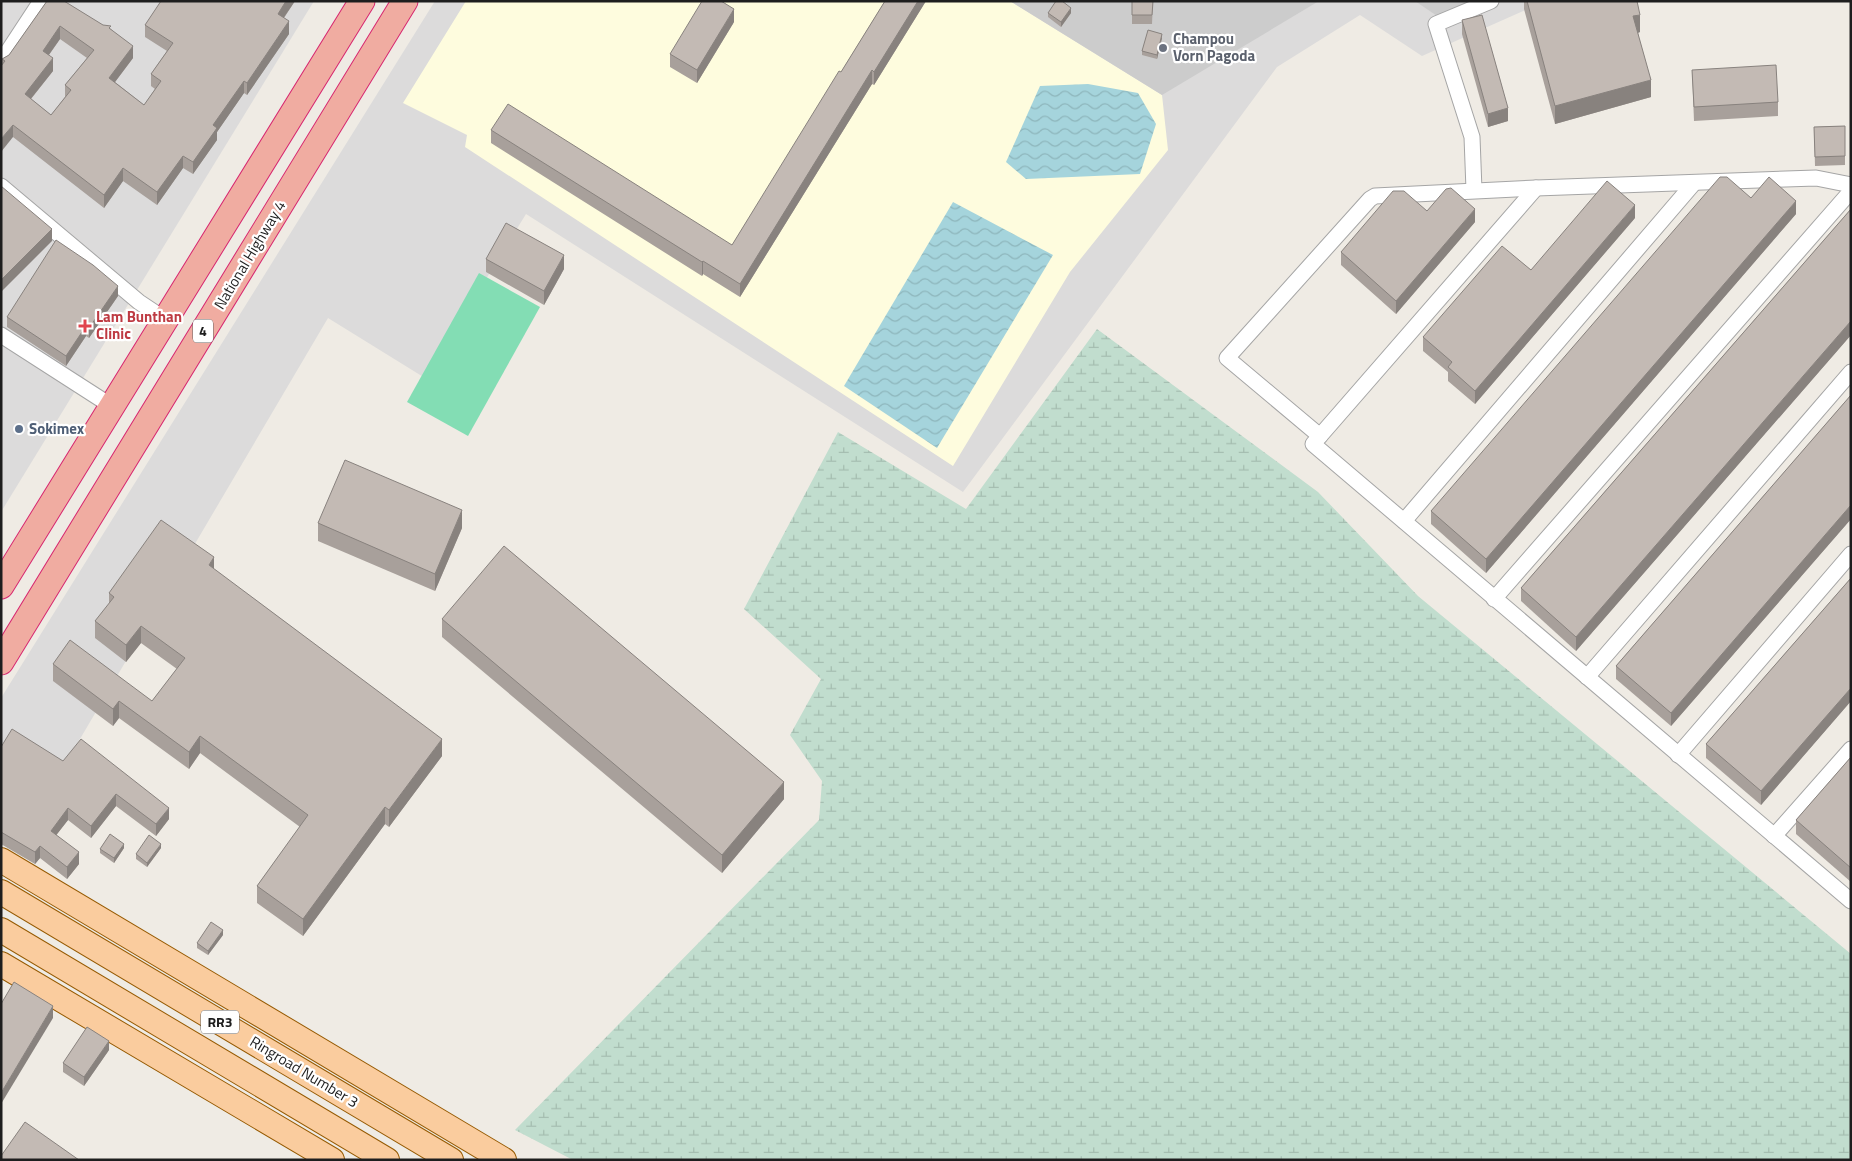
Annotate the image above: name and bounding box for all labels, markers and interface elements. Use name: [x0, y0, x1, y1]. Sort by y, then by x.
place label: Champou Vorn Pagoda: [1173, 27, 1255, 67]
marker: Champou Vorn Pagoda: [1157, 42, 1169, 54]
street label: National Highway 4: [208, 196, 291, 314]
place label: Lam Bunthan Clinic: [96, 305, 182, 345]
marker: Lam Bunthan Clinic: [78, 319, 92, 333]
road number: 4: [193, 320, 213, 342]
place label: Sokimex: [29, 417, 84, 440]
marker: Sokimex: [13, 423, 25, 435]
road number: RR3: [201, 1010, 239, 1034]
street label: Ringroad Number 3: [246, 1030, 363, 1113]

